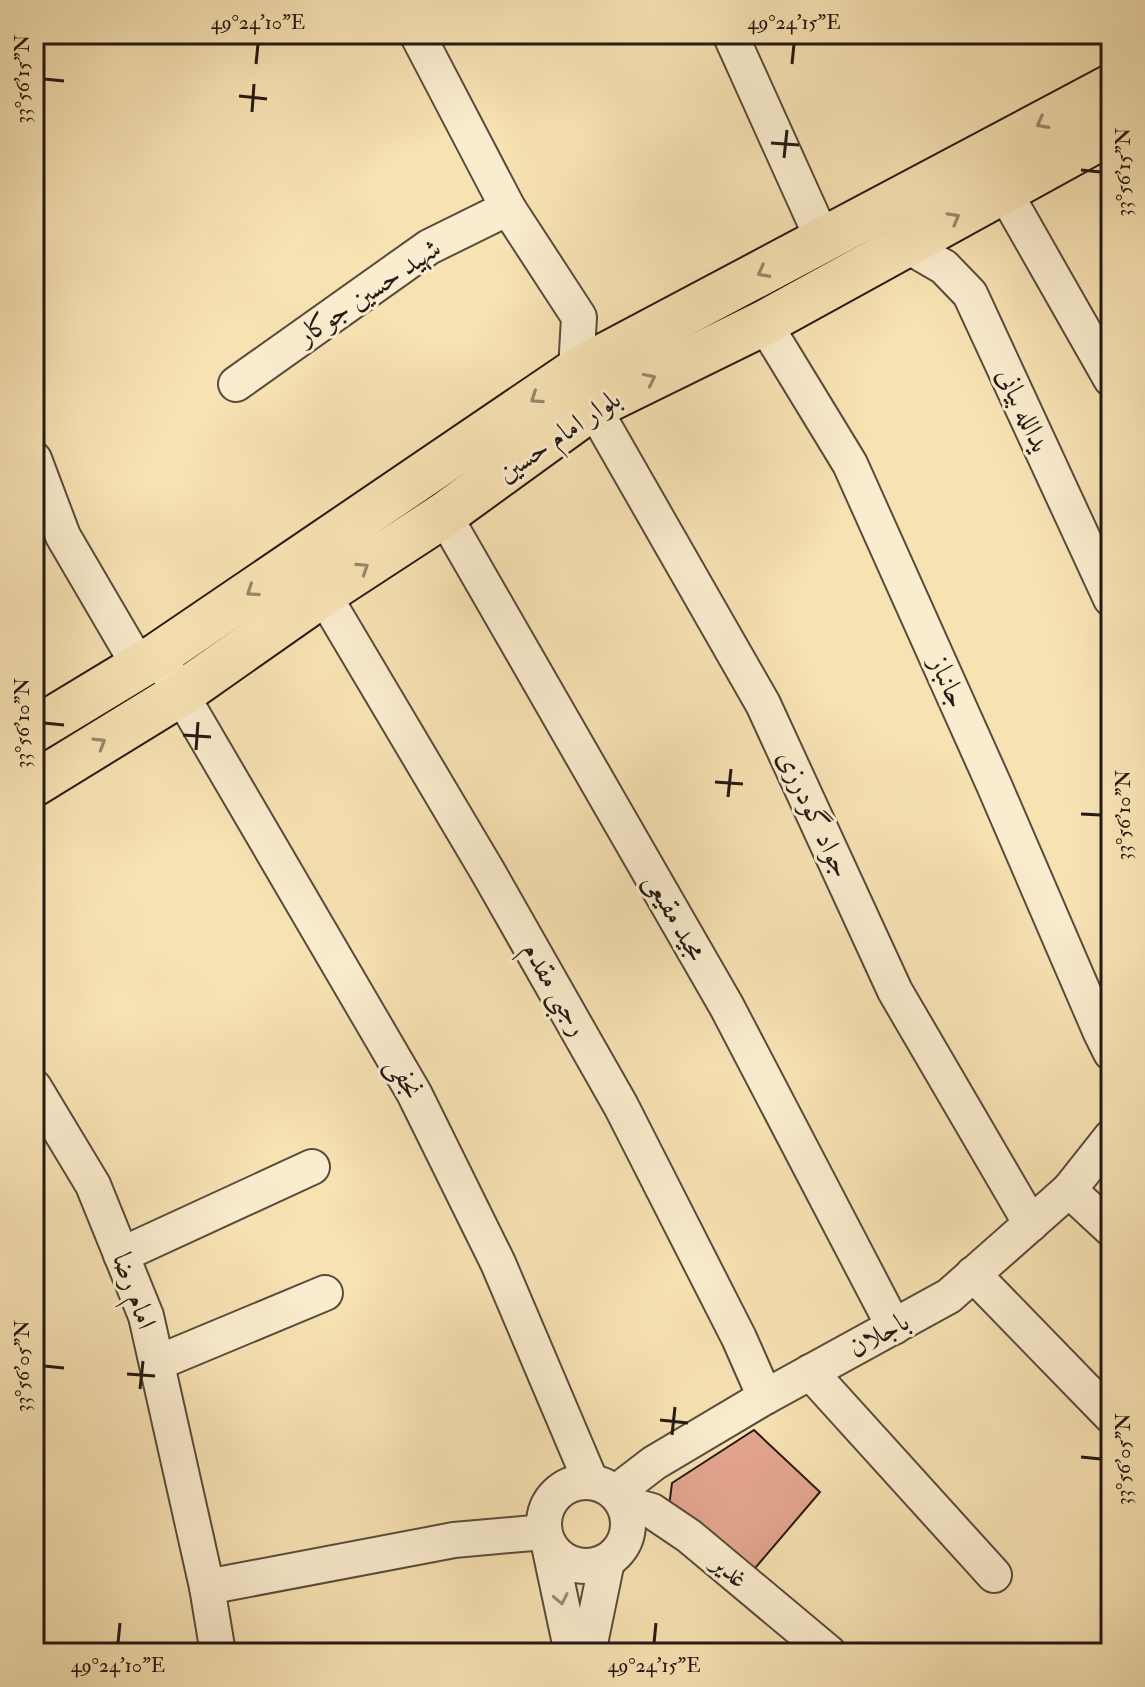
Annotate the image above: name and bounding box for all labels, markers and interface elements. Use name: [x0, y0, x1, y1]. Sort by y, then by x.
text: 49°24'10"E: [211, 10, 305, 35]
text: 49°24'15"E: [747, 10, 841, 35]
text: 33°56'15"N: [10, 34, 35, 123]
one-way arrow: [1036, 114, 1051, 129]
text: 33°56'15"N: [1111, 127, 1136, 216]
one-way arrow: [946, 213, 961, 228]
street label: شهید حسین جوکار: [288, 231, 448, 355]
one-way arrow: [757, 262, 772, 277]
street label: یدالله بیانی: [988, 362, 1058, 458]
one-way arrow: [642, 373, 657, 389]
street label: بلوار امام حسین: [490, 382, 631, 495]
one-way arrow: [531, 389, 545, 404]
one-way arrow: [355, 562, 369, 577]
one-way arrow: [246, 581, 260, 596]
street label: جانباز: [920, 648, 975, 713]
text: 33°56'10"N: [10, 678, 35, 768]
one-way arrow: [92, 737, 106, 752]
street label: جواد گودرزی: [769, 745, 859, 883]
text: 33°56'10"N: [1111, 770, 1136, 860]
street label: مجید مقیعی: [636, 867, 714, 967]
street label: رجبی مقدم: [509, 936, 596, 1045]
street label: نجفی: [377, 1051, 431, 1106]
street label: امام رضا: [98, 1248, 164, 1336]
street label: باجلان: [842, 1304, 916, 1366]
text: 33°56'05"N: [10, 1320, 35, 1412]
text: 33°56'05"N: [1111, 1413, 1136, 1505]
street label: غدیر: [702, 1544, 756, 1596]
one-way arrow: [551, 1592, 568, 1605]
text: 49°24'10"E: [71, 1653, 165, 1678]
text: 49°24'15"E: [607, 1653, 701, 1678]

